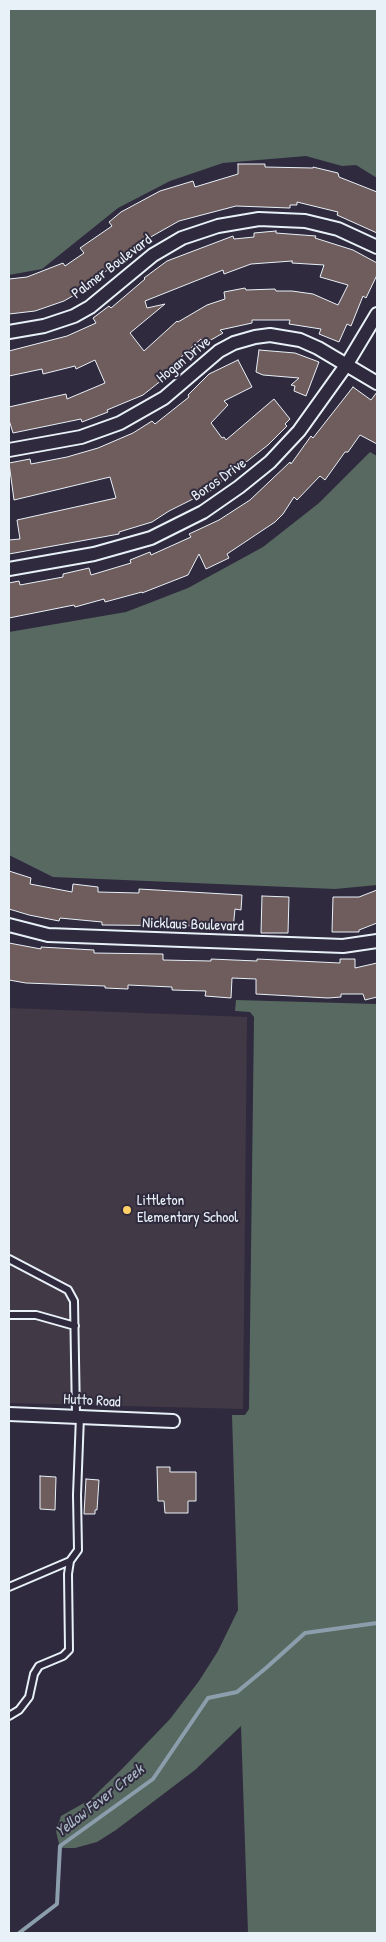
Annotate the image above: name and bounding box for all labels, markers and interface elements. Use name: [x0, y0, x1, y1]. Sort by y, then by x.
street label: Palmer Boulevard: [68, 231, 156, 303]
street label: Hogan Drive: [153, 333, 215, 387]
street label: Boros Drive: [188, 455, 250, 505]
street label: Nicklaus Boulevard: [142, 914, 244, 936]
place label: Littleton Elementary School: [137, 1192, 238, 1227]
marker: Littleton Elementary School: [121, 1204, 133, 1216]
street label: Hutto Road: [63, 1391, 121, 1411]
water label: Yellow Fever Creek: [52, 1760, 148, 1842]

